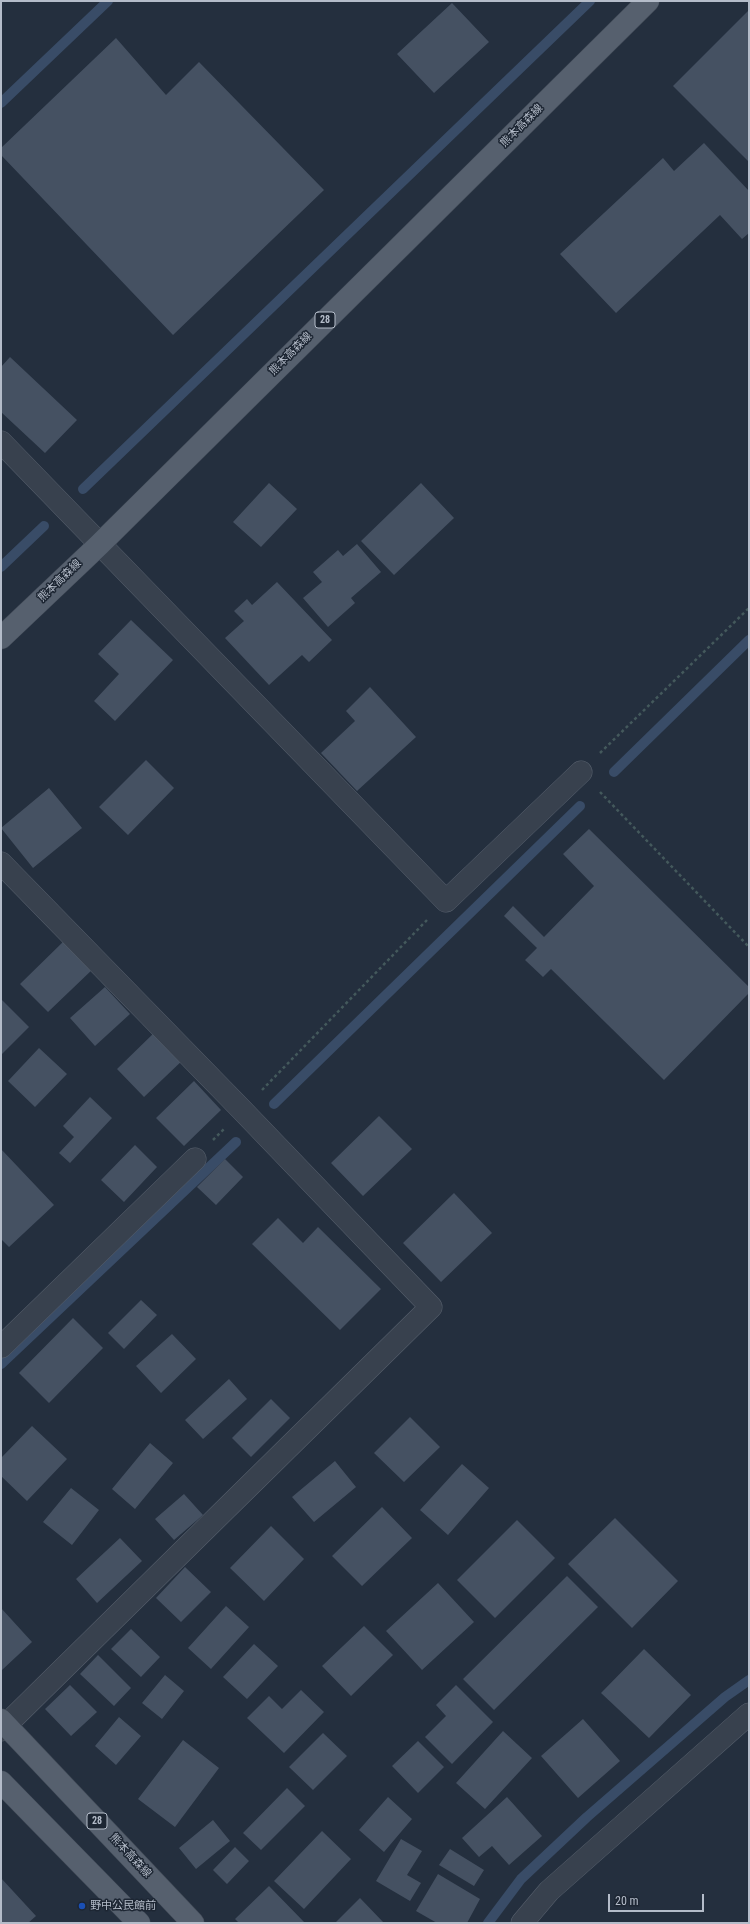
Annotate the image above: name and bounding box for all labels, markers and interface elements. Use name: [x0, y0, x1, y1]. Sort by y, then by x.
street label: 熊本高森線: [498, 102, 546, 150]
road number: 28: [315, 312, 335, 328]
street label: 熊本高森線: [267, 330, 315, 378]
street label: 熊本高森線: [36, 557, 84, 605]
road number: 28: [87, 1813, 107, 1829]
street label: 熊本高森線: [106, 1831, 154, 1881]
scale bar: [610, 1886, 706, 1912]
text: 20 m: [615, 1894, 639, 1908]
place label: 野中公民館前: [90, 1899, 156, 1913]
marker: 野中公民館前: [77, 1901, 87, 1911]

